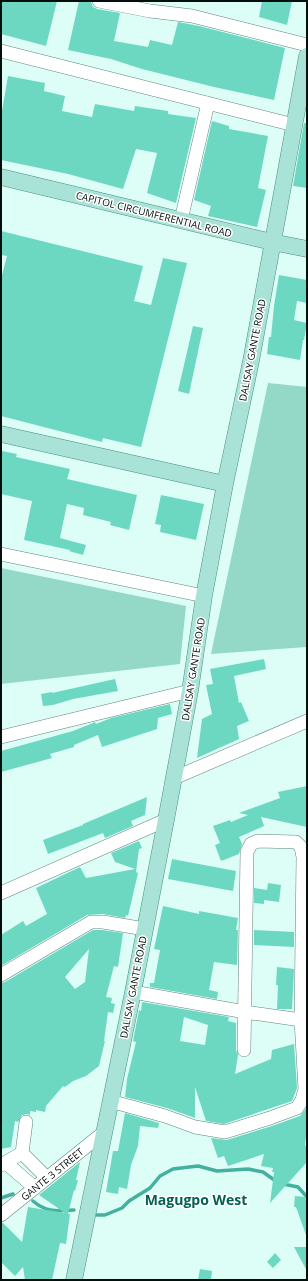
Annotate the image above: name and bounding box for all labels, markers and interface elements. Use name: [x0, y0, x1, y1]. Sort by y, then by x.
street label: CAPITOL CIRCUMFERENTIAL ROAD: [75, 188, 233, 240]
street label: DALISAY GANTE ROAD: [235, 298, 269, 402]
street label: DALISAY GANTE ROAD: [178, 617, 208, 721]
street label: DALISAY GANTE ROAD: [116, 935, 150, 1039]
street label: GANTE 3 STREET: [18, 1144, 87, 1204]
district label: Magugpo West: [145, 1190, 247, 1209]

